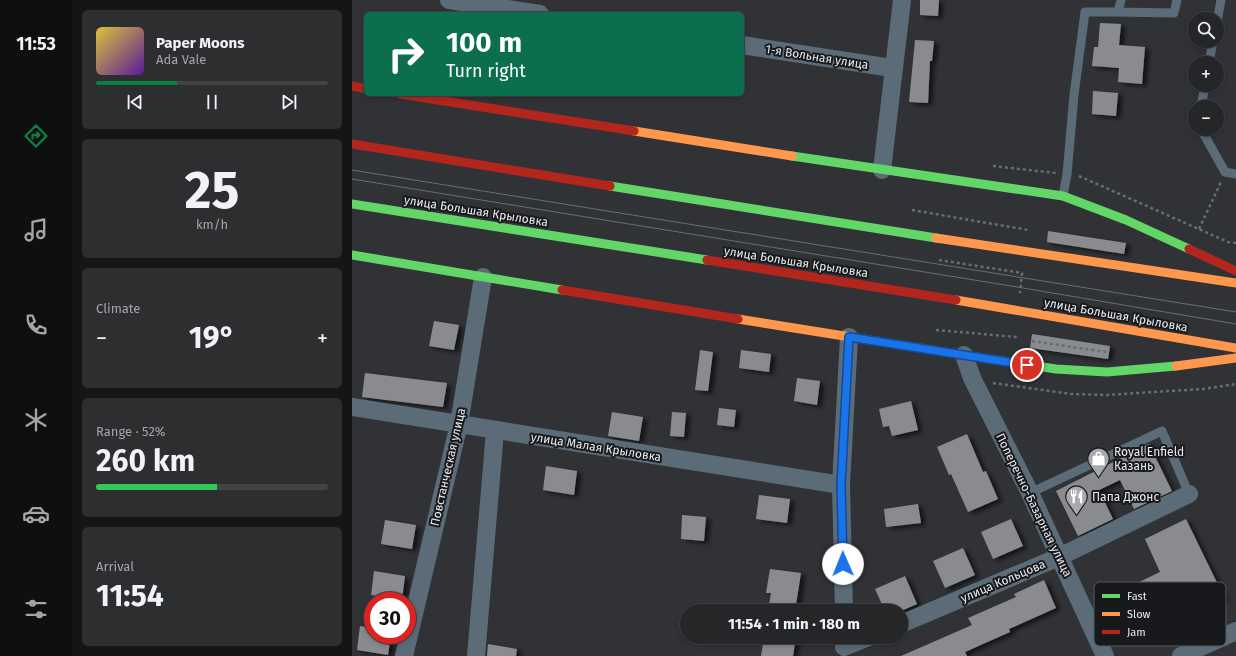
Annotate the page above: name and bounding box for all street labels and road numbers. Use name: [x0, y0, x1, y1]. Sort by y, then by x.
street label: 1-я Вольная улица: [765, 42, 869, 72]
street label: улица Большая Крыловка: [403, 193, 549, 229]
street label: улица Большая Крыловка: [723, 244, 869, 280]
street label: улица Большая Крыловка: [1043, 295, 1189, 335]
street label: Повстанческая улица: [428, 407, 468, 527]
street label: улица Малая Крыловка: [530, 430, 662, 464]
street label: Поперечно-Базарная улица: [993, 431, 1075, 579]
street label: улица Кольцова: [959, 557, 1047, 605]

